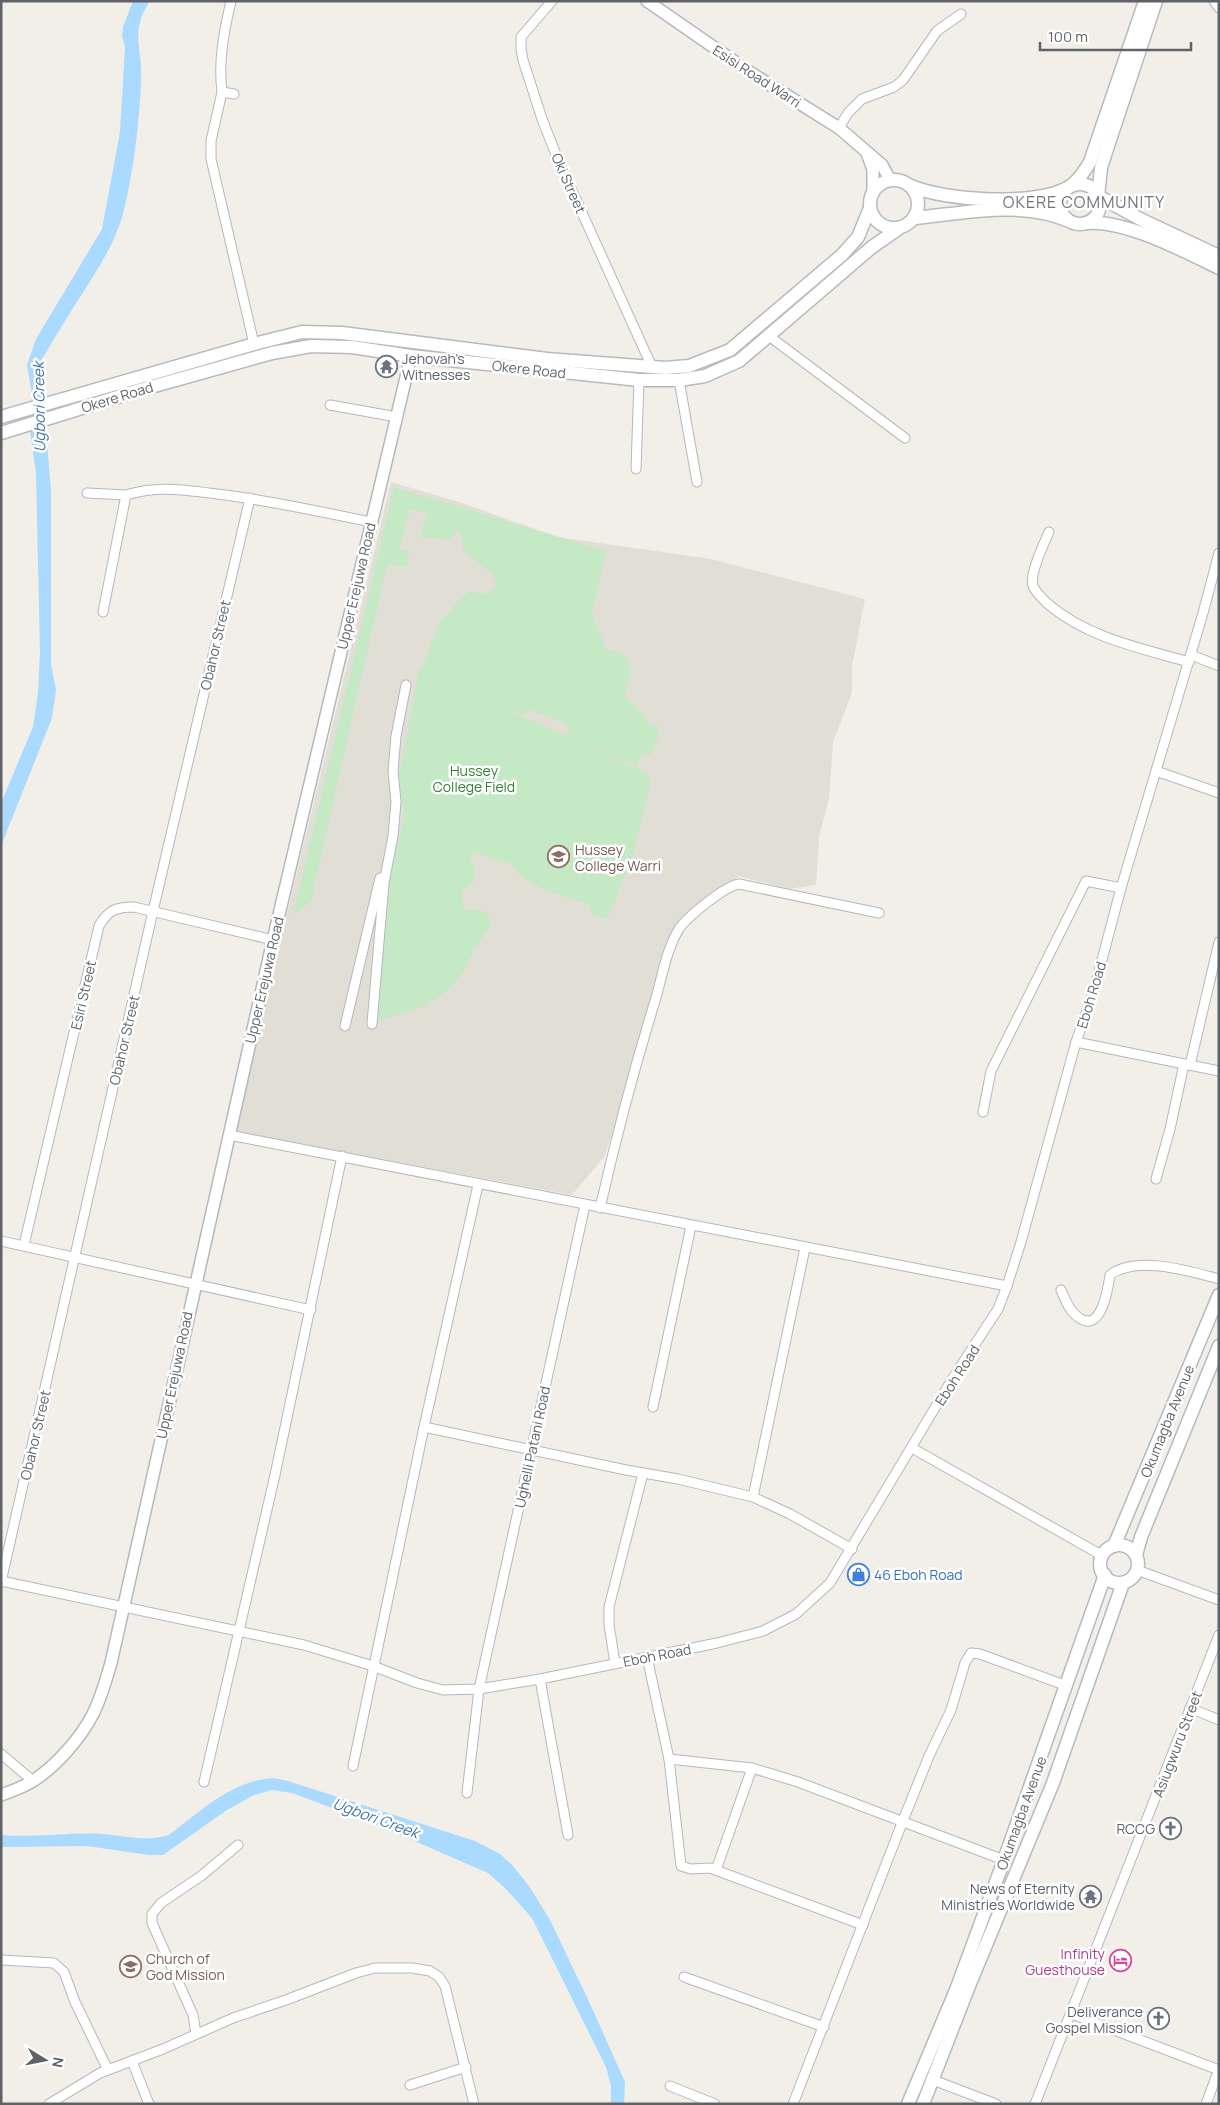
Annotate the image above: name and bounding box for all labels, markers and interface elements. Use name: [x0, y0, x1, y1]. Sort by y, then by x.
scale bar: [1040, 20, 1191, 52]
text: 100 m: [1048, 26, 1088, 47]
street label: Esisi Road Warri: [709, 40, 805, 112]
street label: Oki Street: [547, 150, 591, 217]
district label: OKERE COMMUNITY: [1003, 191, 1165, 213]
place label: Jehovah's Witnesses: [402, 349, 470, 384]
temple icon: Jehovah's Witnesses: [374, 354, 398, 378]
street label: Okere Road: [491, 356, 567, 382]
water label: Ugbori Creek: [28, 359, 50, 452]
street label: Okere Road: [79, 377, 155, 417]
street label: Upper Erejuwa Road: [332, 521, 380, 651]
street label: Obahor Street: [195, 598, 235, 692]
park label: Hussey College Field: [433, 761, 515, 796]
place label: Hussey College Warri: [575, 840, 661, 875]
school or university icon: Hussey College Warri: [547, 845, 571, 869]
street label: Upper Erejuwa Road: [240, 915, 288, 1045]
street label: Esiri Street: [66, 958, 100, 1032]
street label: Eboh Road: [1072, 959, 1110, 1031]
street label: Obahor Street: [104, 993, 144, 1087]
street label: Upper Erejuwa Road: [151, 1310, 197, 1440]
street label: Eboh Road: [930, 1341, 984, 1409]
street label: Okumagba Avenue: [1136, 1362, 1198, 1480]
street label: Ughelli Patani Road: [510, 1384, 554, 1510]
street label: Obahor Street: [15, 1388, 55, 1482]
shop icon: 46 Eboh Road: [846, 1562, 870, 1586]
place label: 46 Eboh Road: [874, 1565, 963, 1584]
street label: Eboh Road: [621, 1639, 693, 1671]
street label: Asiugwuru Street: [1148, 1688, 1206, 1800]
street label: Okumagba Avenue: [992, 1753, 1050, 1873]
water label: Ugbori Creek: [330, 1793, 424, 1844]
church icon: RCCG: [1159, 1816, 1183, 1840]
place label: RCCG: [1116, 1819, 1155, 1838]
place label: News of Eternity Ministries Worldwide: [941, 1879, 1076, 1914]
temple icon: News of Eternity Ministries Worldwide: [1079, 1884, 1103, 1908]
place label: Infinity Guesthouse: [1025, 1944, 1106, 1979]
place label: Church of God Mission: [146, 1949, 225, 1984]
hotel icon: Infinity Guesthouse: [1109, 1949, 1133, 1973]
school or university icon: Church of God Mission: [118, 1954, 142, 1978]
place label: Deliverance Gospel Mission: [1045, 2002, 1143, 2037]
church icon: Deliverance Gospel Mission: [1147, 2007, 1171, 2031]
north arrow: [20, 2035, 70, 2085]
text: N: [48, 2056, 69, 2069]

